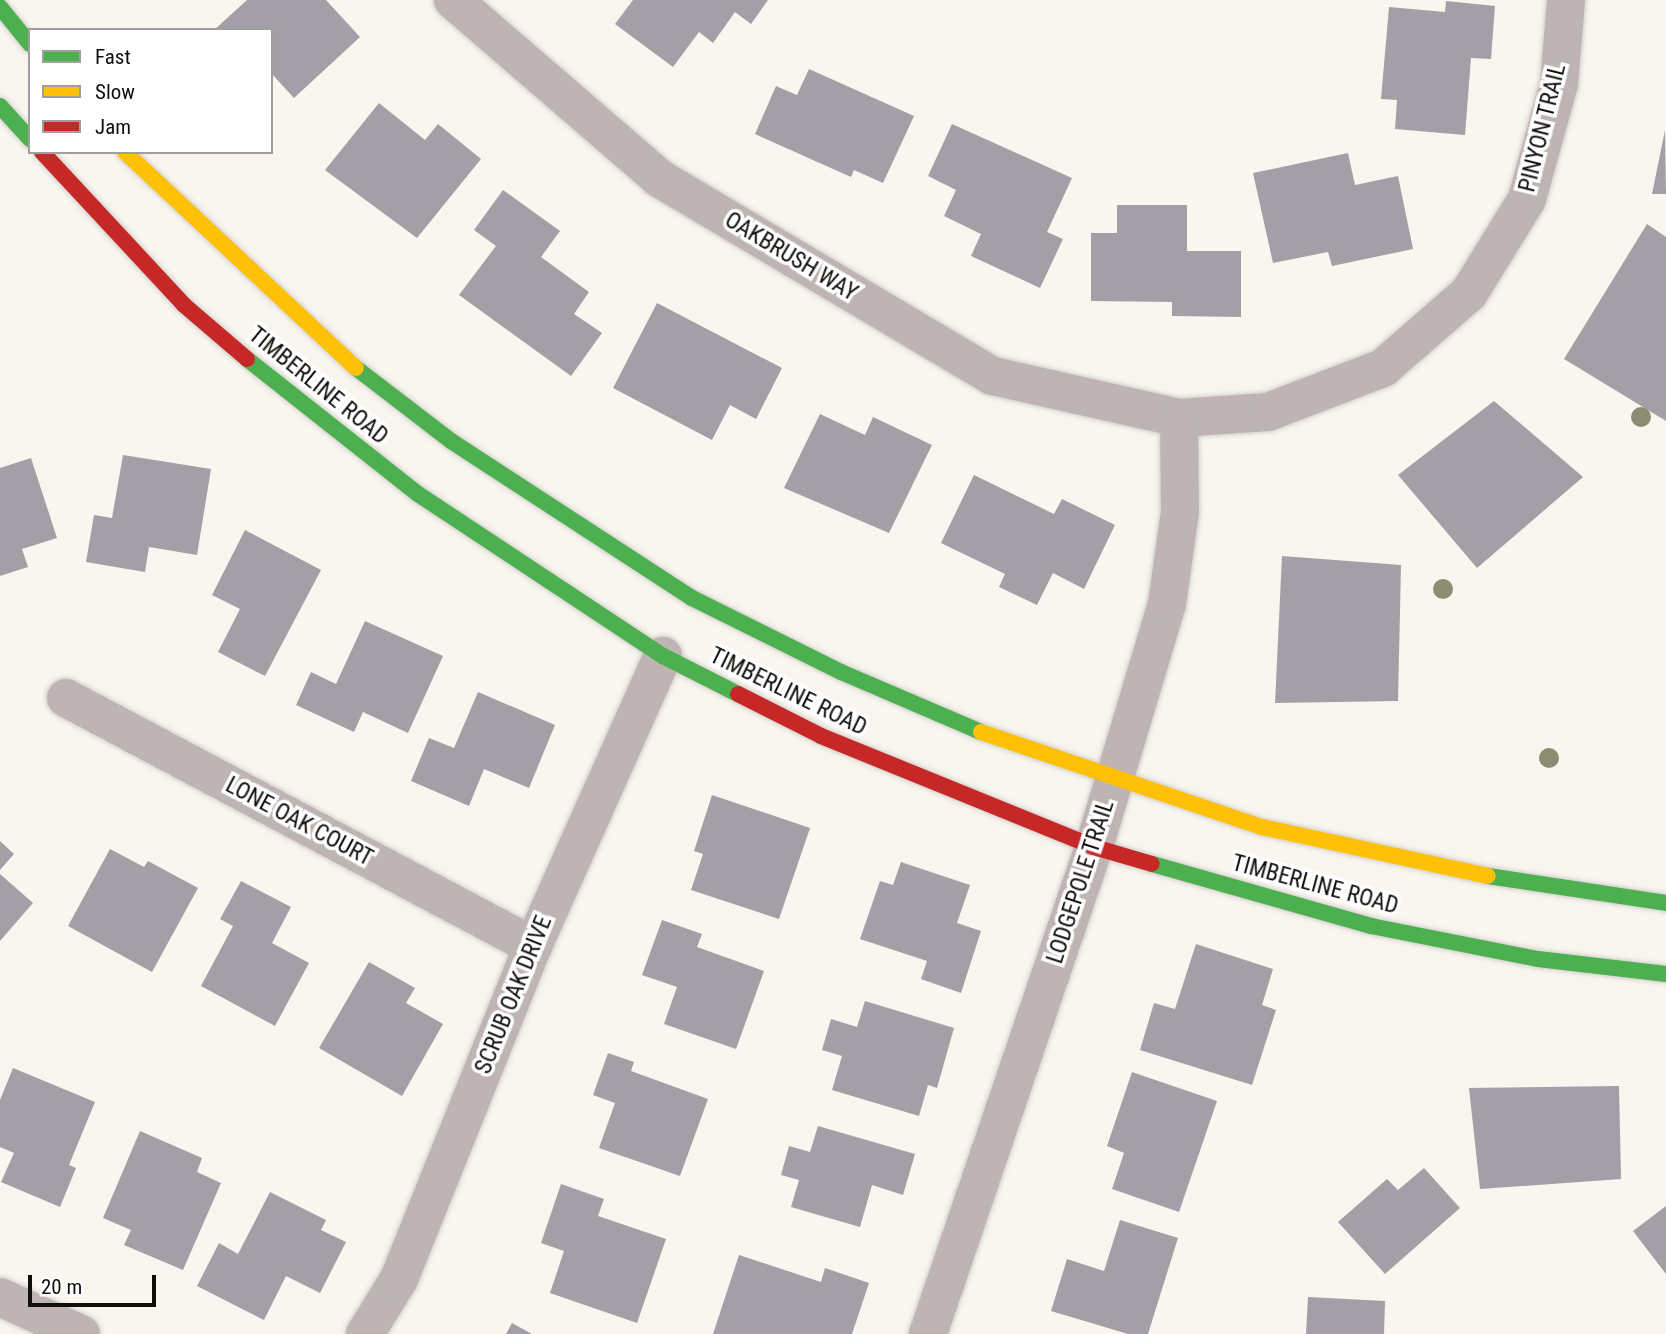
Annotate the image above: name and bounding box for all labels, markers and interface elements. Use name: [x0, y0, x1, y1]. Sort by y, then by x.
legend: [28, 28, 273, 154]
text: Fast: [95, 45, 131, 69]
street label: PINYON TRAIL: [1514, 61, 1572, 195]
text: Slow: [95, 80, 135, 104]
text: Jam: [95, 115, 131, 139]
street label: OAKBRUSH WAY: [720, 207, 862, 307]
street label: TIMBERLINE ROAD: [243, 321, 393, 451]
street label: TIMBERLINE ROAD: [705, 642, 871, 742]
street label: LONE OAK COURT: [221, 772, 377, 872]
street label: LODGEPOLE TRAIL: [1042, 797, 1120, 967]
street label: TIMBERLINE ROAD: [1229, 850, 1401, 920]
street label: SCRUB OAK DRIVE: [470, 912, 558, 1078]
scale bar: [32, 1260, 159, 1304]
text: 20 m: [41, 1275, 82, 1299]

